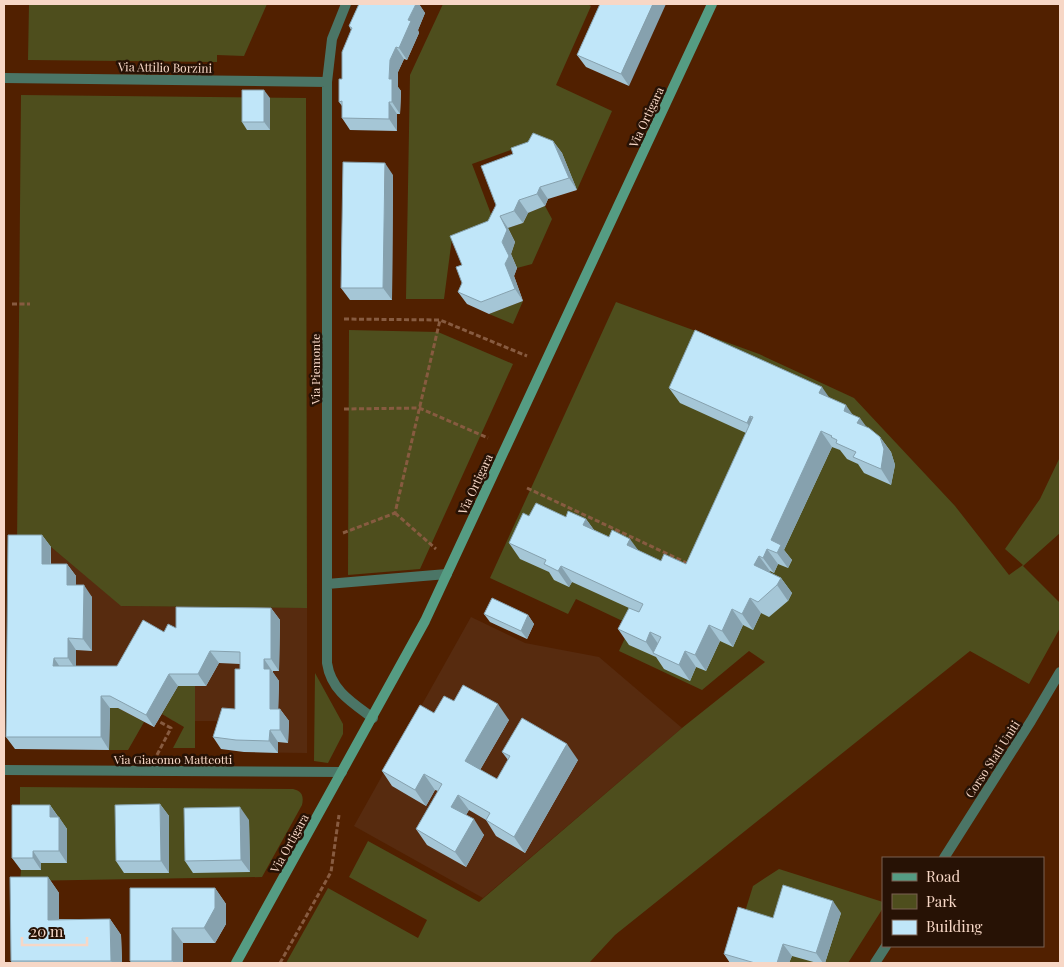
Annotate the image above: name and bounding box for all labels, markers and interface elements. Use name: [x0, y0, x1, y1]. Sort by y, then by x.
street label: Via Attilio Borzini: [117, 58, 213, 76]
street label: Via Ortigara: [625, 84, 667, 151]
street label: Via Piemonte: [307, 334, 323, 405]
street label: Via Ortigara: [454, 451, 496, 518]
street label: Corso Stati Uniti: [961, 717, 1023, 801]
street label: Via Giacomo Matteotti: [113, 751, 233, 767]
street label: Via Ortigara: [266, 811, 312, 876]
legend: [882, 857, 1044, 947]
text: Road: [926, 866, 960, 886]
text: Park: [926, 891, 958, 911]
scale bar: [22, 914, 88, 946]
text: Building: [926, 916, 983, 936]
text: 20 m: [30, 921, 64, 941]

